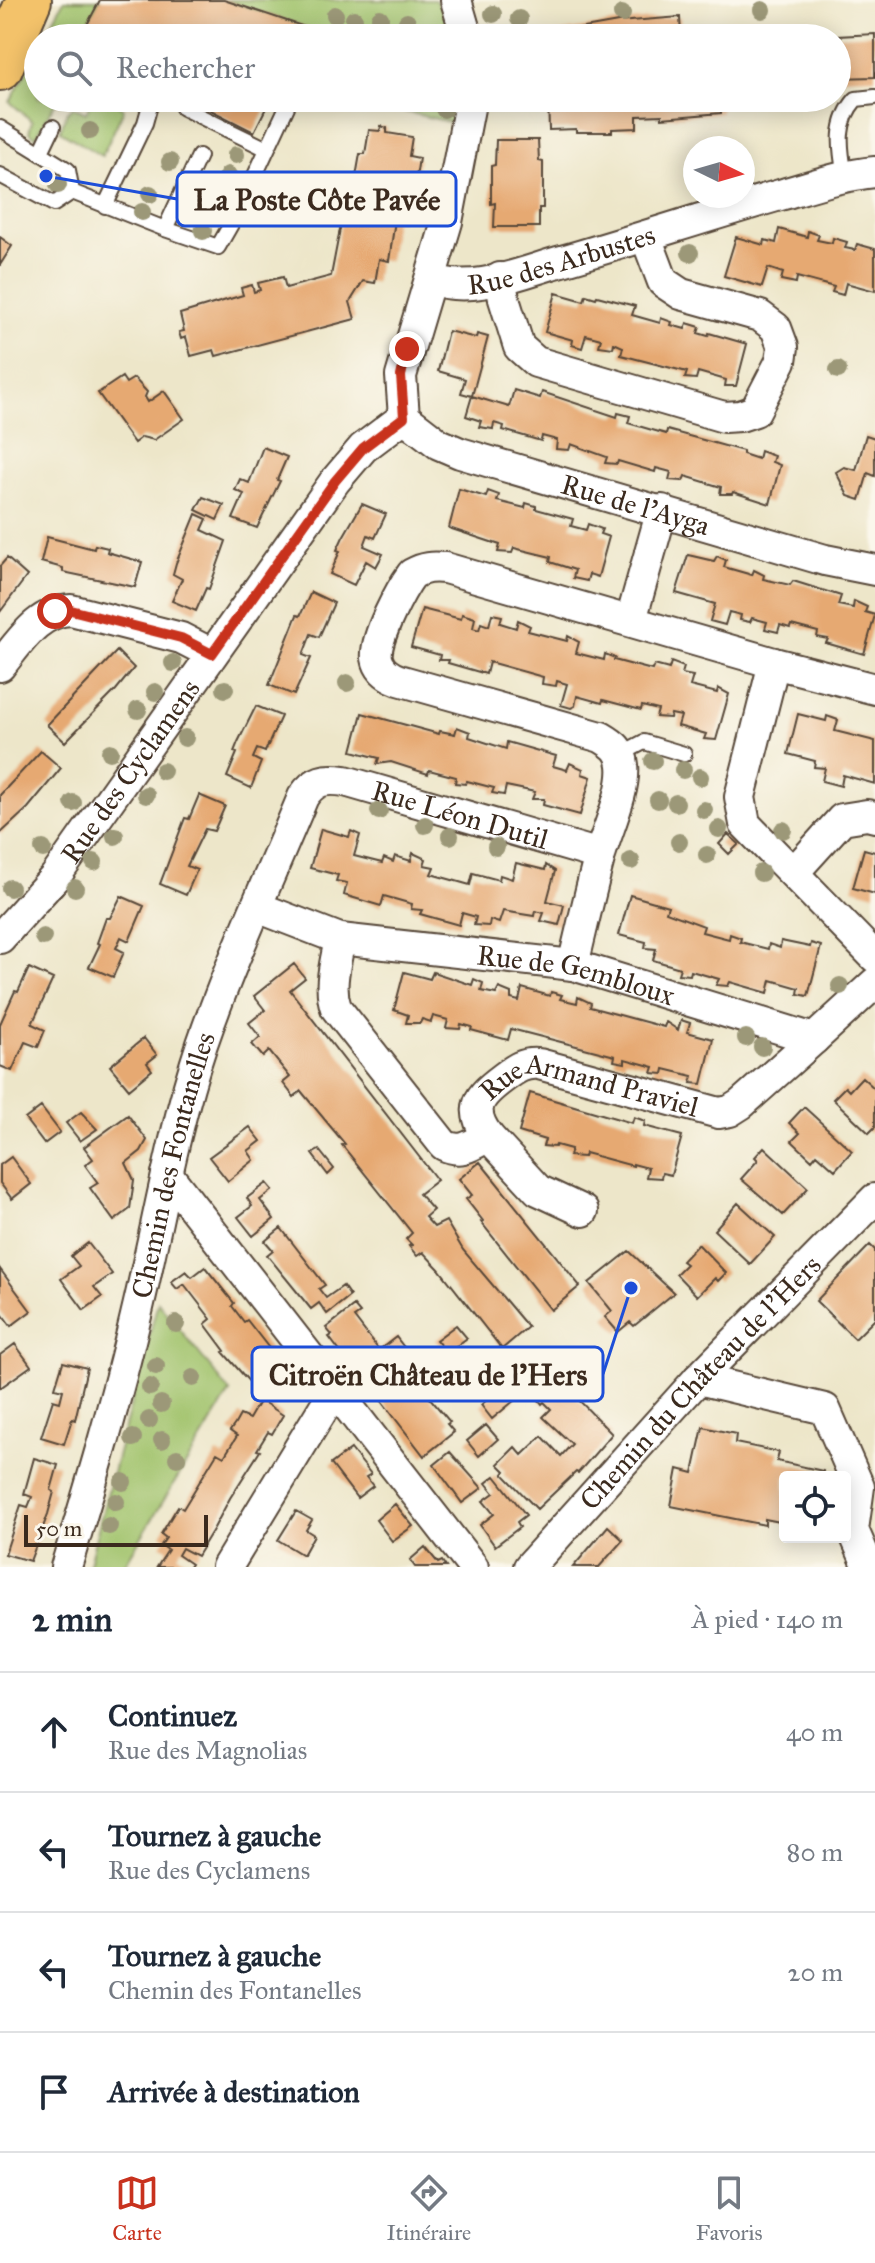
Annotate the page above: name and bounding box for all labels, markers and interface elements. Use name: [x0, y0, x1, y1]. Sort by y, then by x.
search box: [24, 24, 851, 112]
icon: search: [52, 46, 96, 90]
text: Rechercher: [116, 50, 255, 86]
north arrow: [683, 136, 755, 208]
callout: La Poste Côte Pavée: [177, 172, 456, 226]
text: La Poste Côte Pavée: [193, 182, 441, 218]
street label: Rue des Arbustes: [465, 217, 659, 302]
route end: [389, 331, 425, 367]
street label: Rue de l'Ayga: [557, 466, 714, 543]
route start: [37, 593, 73, 629]
street label: Rue des Cyclamens: [53, 672, 207, 870]
street label: Rue Léon Dutil: [368, 772, 553, 857]
street label: Rue de Gembloux: [475, 937, 680, 1013]
street label: Chemin des Fontanelles: [123, 1027, 222, 1302]
text: Rue Armand Praviel: [471, 1046, 703, 1124]
street label: Rue Armand Praviel: [479, 1088, 711, 1130]
street label: Chemin du Château de l'Hers: [572, 1247, 828, 1517]
callout: Citroën Château de l'Hers: [252, 1347, 603, 1401]
text: Citroën Château de l'Hers: [269, 1357, 587, 1393]
map controls: [779, 1471, 851, 1543]
button: locate: [779, 1471, 851, 1543]
scale bar: [24, 1511, 208, 1547]
text: 50 m: [36, 1515, 82, 1542]
text: 2 min: [32, 1599, 112, 1640]
text: À pied · 140 m: [692, 1603, 843, 1635]
text: Continuez: [108, 1698, 237, 1734]
icon: ahead: [32, 1710, 76, 1754]
text: 40 m: [786, 1716, 843, 1748]
text: Rue des Magnolias: [108, 1734, 307, 1766]
text: Tournez à gauche: [108, 1818, 321, 1854]
icon: left: [32, 1830, 76, 1874]
text: 80 m: [787, 1836, 843, 1868]
text: Rue des Cyclamens: [108, 1854, 310, 1886]
text: Tournez à gauche: [108, 1938, 321, 1974]
icon: left: [32, 1950, 76, 1994]
text: 20 m: [788, 1956, 843, 1988]
text: Chemin des Fontanelles: [108, 1974, 362, 2006]
icon: arrive: [32, 2070, 76, 2114]
text: Arrivée à destination: [108, 2074, 360, 2110]
tab: Carte: [112, 2171, 162, 2246]
tab: Itinéraire: [386, 2171, 471, 2246]
tab: Favoris: [696, 2171, 763, 2246]

